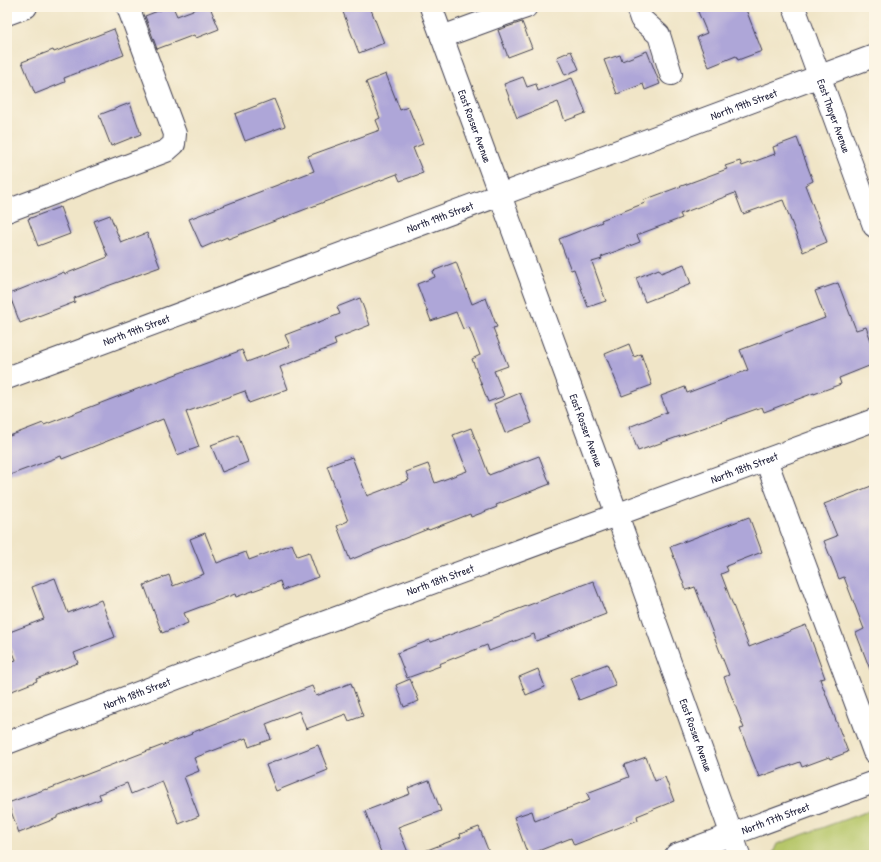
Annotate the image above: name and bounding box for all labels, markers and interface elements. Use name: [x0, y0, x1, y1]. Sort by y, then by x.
street label: East Thayer Avenue: [814, 77, 854, 155]
street label: North 19th Street: [708, 85, 779, 123]
street label: East Rosser Avenue: [455, 88, 495, 165]
street label: North 19th Street: [405, 198, 476, 236]
street label: North 19th Street: [101, 311, 172, 349]
street label: East Rosser Avenue: [567, 392, 606, 469]
street label: North 18th Street: [709, 449, 780, 487]
street label: North 18th Street: [405, 561, 476, 599]
street label: North 18th Street: [101, 674, 173, 713]
street label: East Rosser Avenue: [677, 697, 716, 774]
street label: North 17th Street: [739, 799, 812, 837]

